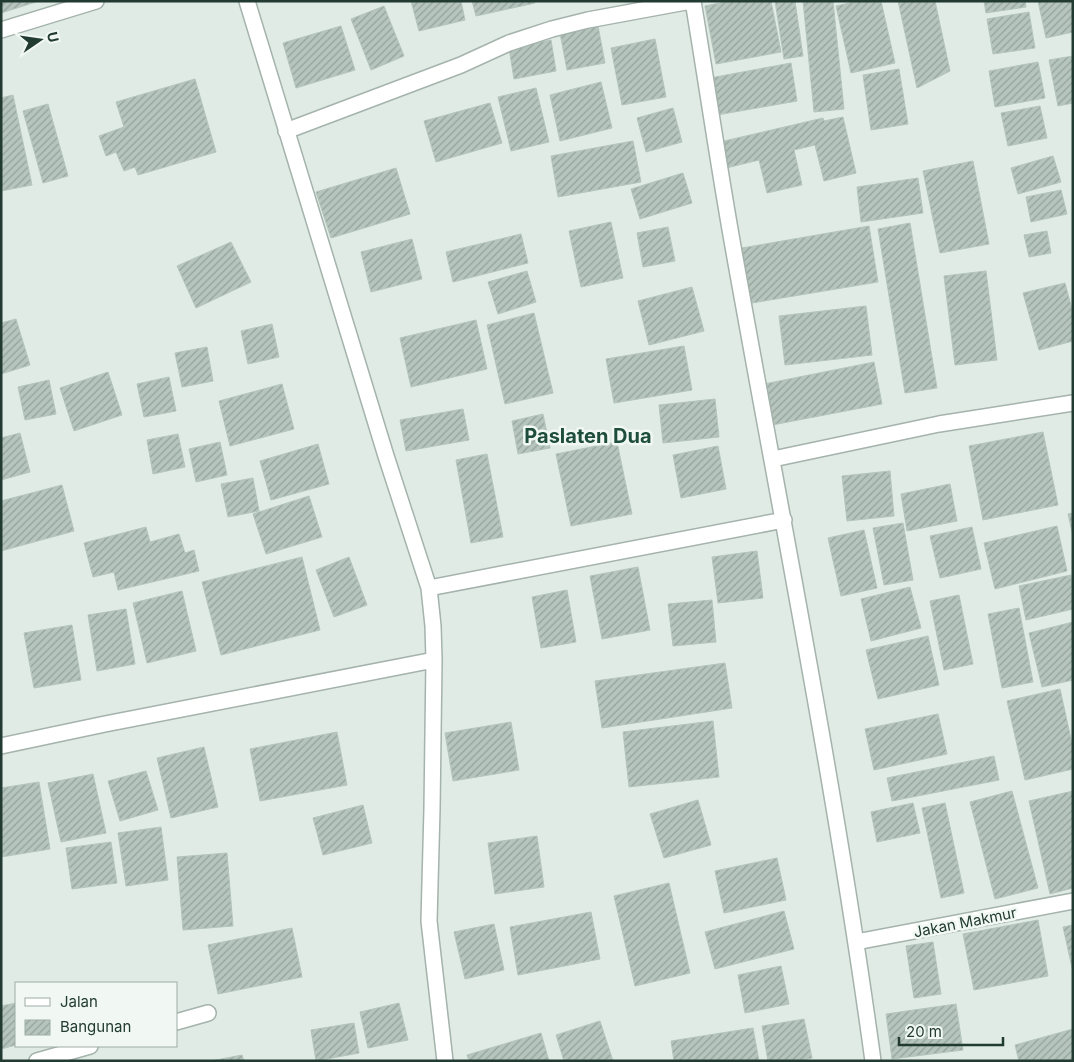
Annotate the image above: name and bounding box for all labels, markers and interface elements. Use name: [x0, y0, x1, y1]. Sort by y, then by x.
north arrow: [15, 15, 65, 65]
text: U: [44, 30, 63, 44]
district label: Paslaten Dua: [524, 424, 652, 448]
street label: Jakan Makmur: [912, 903, 1018, 941]
legend: [15, 982, 178, 1047]
text: Jalan: [60, 992, 98, 1011]
scale bar: [899, 1014, 1003, 1046]
text: Bangunan: [60, 1017, 131, 1036]
text: 20 m: [906, 1022, 942, 1041]

